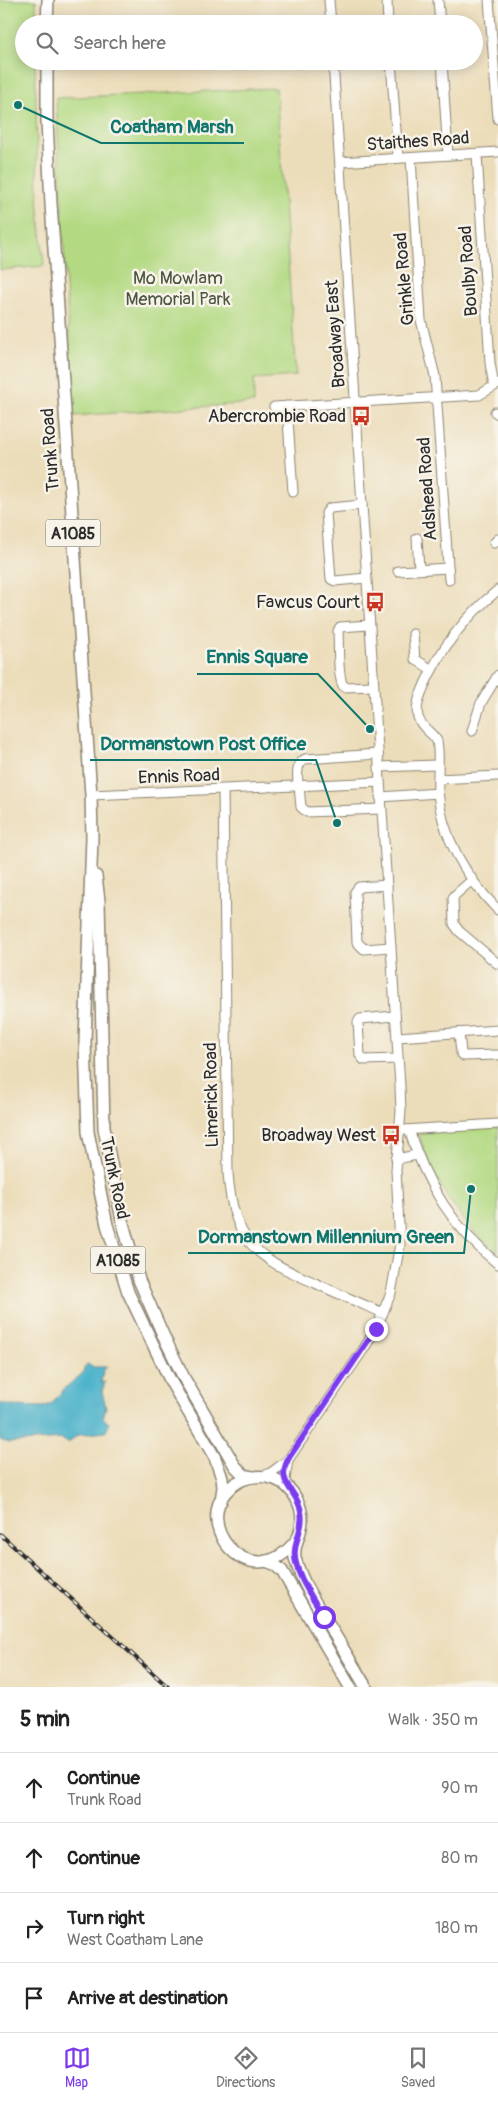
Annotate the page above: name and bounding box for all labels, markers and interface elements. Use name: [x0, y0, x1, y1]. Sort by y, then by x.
search box: [15, 15, 483, 70]
icon: search: [33, 29, 61, 57]
text: Search here: [73, 31, 166, 55]
callout: Coatham Marsh: [101, 109, 244, 143]
text: Coatham Marsh: [110, 115, 234, 139]
street label: Staithes Road: [366, 126, 470, 157]
street label: Boulby Road: [454, 225, 483, 317]
street label: Grinkle Road: [389, 231, 420, 326]
park label: Mo Mowlam Memorial Park: [125, 267, 231, 311]
street label: Broadway East: [320, 278, 351, 389]
place label: Abercrombie Road: [208, 405, 346, 428]
bus stop icon: Abercrombie Road: [350, 405, 372, 427]
street label: Trunk Road: [36, 407, 65, 493]
street label: Adshead Road: [412, 436, 443, 542]
road number: A1085: [46, 520, 100, 546]
place label: Fawcus Court: [256, 591, 361, 614]
bus stop icon: Fawcus Court: [364, 591, 386, 613]
callout: Ennis Square: [197, 640, 318, 674]
text: Ennis Square: [206, 645, 308, 669]
callout: Dormanstown Post Office: [90, 726, 316, 760]
text: Dormanstown Post Office: [100, 732, 307, 756]
street label: Ennis Road: [138, 764, 220, 789]
street label: Limerick Road: [199, 1042, 224, 1148]
place label: Broadway West: [261, 1124, 377, 1147]
bus stop icon: Broadway West: [380, 1124, 402, 1146]
street label: Trunk Road: [95, 1135, 134, 1221]
callout: Dormanstown Millennium Green: [188, 1219, 464, 1253]
text: Dormanstown Millennium Green: [198, 1225, 454, 1249]
road number: A1085: [90, 1246, 146, 1274]
route end: [365, 1318, 388, 1341]
route start: [313, 1606, 336, 1629]
text: 5 min: [20, 1706, 70, 1733]
text: Walk · 350 m: [388, 1710, 478, 1730]
text: Continue: [67, 1766, 140, 1790]
icon: ahead: [20, 1774, 48, 1802]
text: 90 m: [441, 1778, 478, 1798]
text: Trunk Road: [67, 1790, 142, 1810]
icon: ahead: [20, 1844, 48, 1872]
text: Continue: [67, 1846, 140, 1870]
text: 80 m: [441, 1848, 478, 1868]
text: Turn right: [67, 1906, 145, 1930]
icon: right: [20, 1914, 48, 1942]
text: 180 m: [435, 1918, 478, 1938]
text: West Coatham Lane: [67, 1930, 203, 1950]
icon: arrive: [20, 1984, 48, 2012]
text: Arrive at destination: [67, 1986, 228, 2010]
tab: Map: [63, 2044, 91, 2091]
tab: Directions: [216, 2044, 275, 2091]
tab: Saved: [401, 2044, 435, 2091]

